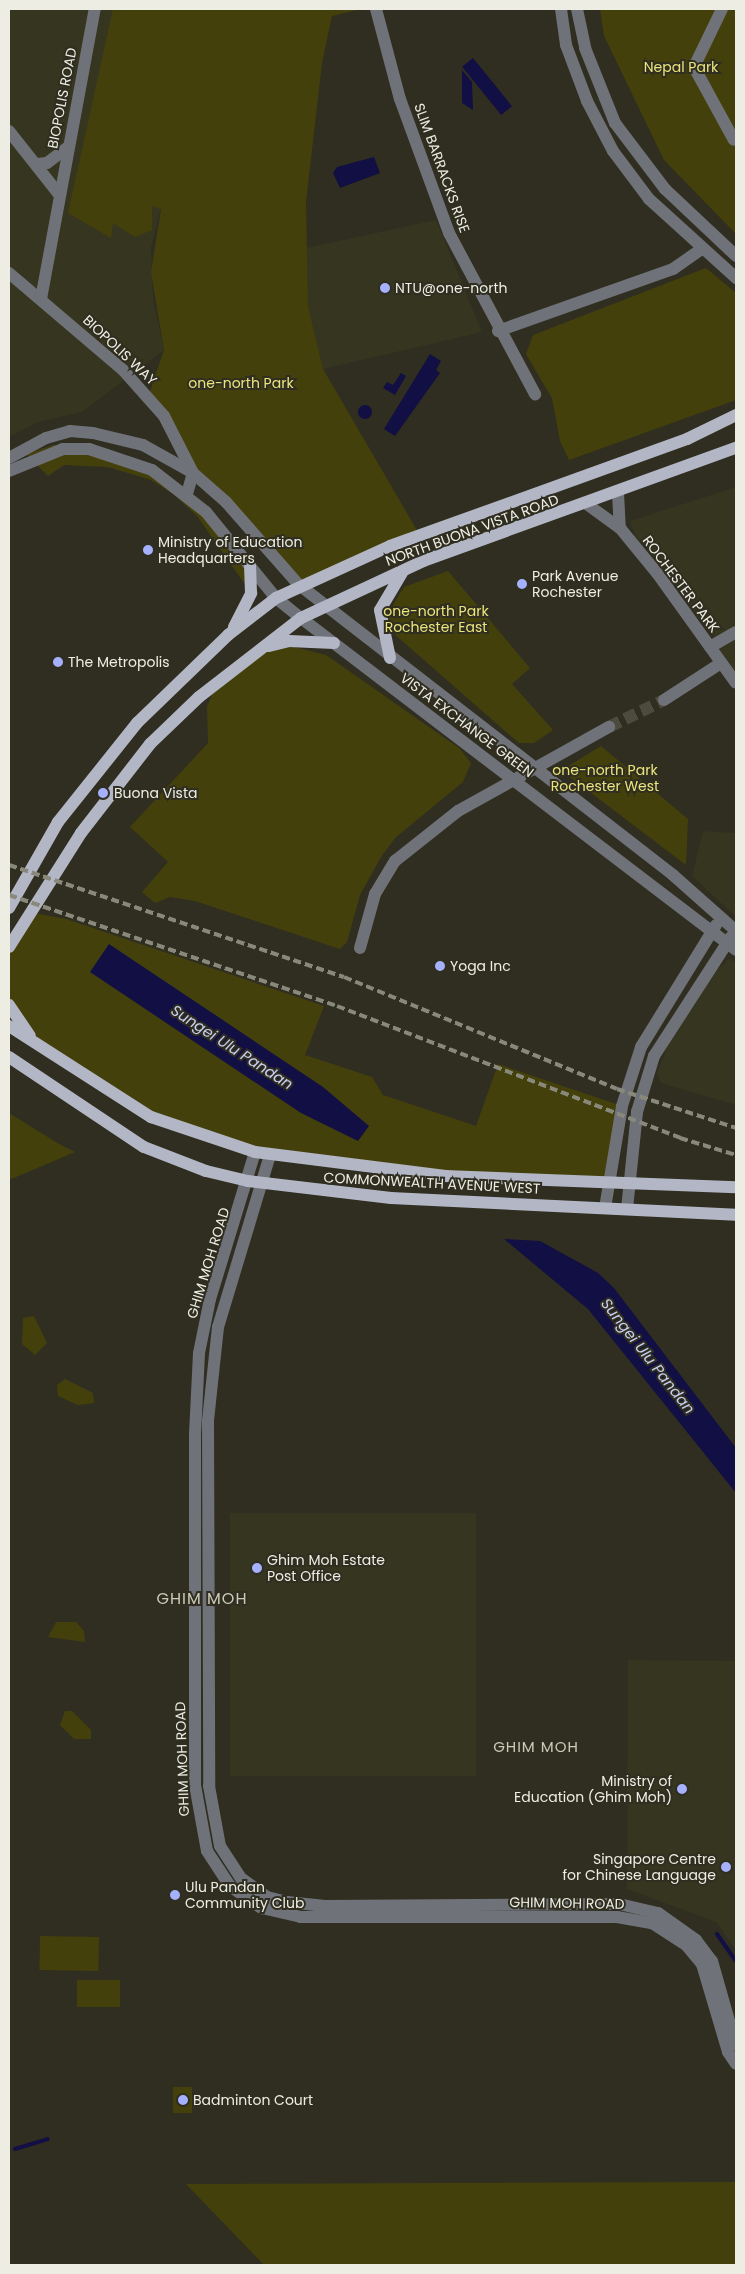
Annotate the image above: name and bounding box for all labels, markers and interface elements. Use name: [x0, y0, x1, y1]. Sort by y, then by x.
street label: BIOPOLIS ROAD: [44, 46, 80, 150]
park label: Nepal Park: [644, 59, 718, 75]
street label: SLIM BARRACKS RISE: [411, 101, 473, 235]
place label: NTU@one-north: [395, 280, 508, 296]
marker: NTU@one-north: [379, 282, 391, 294]
street label: BIOPOLIS WAY: [80, 312, 160, 388]
park label: one-north Park: [188, 375, 294, 391]
street label: NORTH BUONA VISTA ROAD: [383, 491, 561, 569]
street label: ROCHESTER PARK: [639, 532, 723, 636]
place label: Ministry of Education Headquarters: [158, 534, 302, 566]
marker: Ministry of Education Headquarters: [142, 544, 154, 556]
place label: Park Avenue Rochester: [532, 568, 618, 600]
marker: Park Avenue Rochester: [516, 578, 528, 590]
park label: one-north Park Rochester East: [383, 603, 489, 636]
place label: The Metropolis: [68, 654, 170, 670]
marker: The Metropolis: [52, 656, 64, 668]
street label: VISTA EXCHANGE GREEN: [397, 669, 537, 781]
park label: one-north Park Rochester West: [551, 762, 659, 794]
place label: Buona Vista: [114, 785, 197, 801]
marker: Buona Vista: [96, 786, 110, 800]
place label: Yoga Inc: [450, 958, 511, 974]
marker: Yoga Inc: [434, 960, 446, 972]
water label: Sungei Ulu Pandan: [168, 1001, 296, 1093]
street label: COMMONWEALTH AVENUE WEST: [323, 1169, 541, 1197]
street label: GHIM MOH ROAD: [183, 1205, 233, 1321]
water label: Sungei Ulu Pandan: [597, 1295, 699, 1417]
place label: Ghim Moh Estate Post Office: [267, 1552, 385, 1584]
marker: Ghim Moh Estate Post Office: [251, 1562, 263, 1574]
district label: GHIM MOH: [156, 1589, 248, 1609]
street label: GHIM MOH ROAD: [172, 1701, 192, 1817]
district label: GHIM MOH: [492, 1738, 580, 1756]
place label: Ministry of Education (Ghim Moh): [514, 1773, 672, 1805]
marker: Ministry of Education (Ghim Moh): [676, 1783, 688, 1795]
place label: Singapore Centre for Chinese Language: [562, 1851, 716, 1884]
marker: Singapore Centre for Chinese Language: [720, 1861, 732, 1873]
place label: Ulu Pandan Community Club: [185, 1879, 304, 1911]
marker: Ulu Pandan Community Club: [169, 1889, 181, 1901]
street label: GHIM MOH ROAD: [509, 1894, 625, 1912]
place label: Badminton Court: [193, 2092, 313, 2108]
marker: Badminton Court: [177, 2094, 189, 2106]

